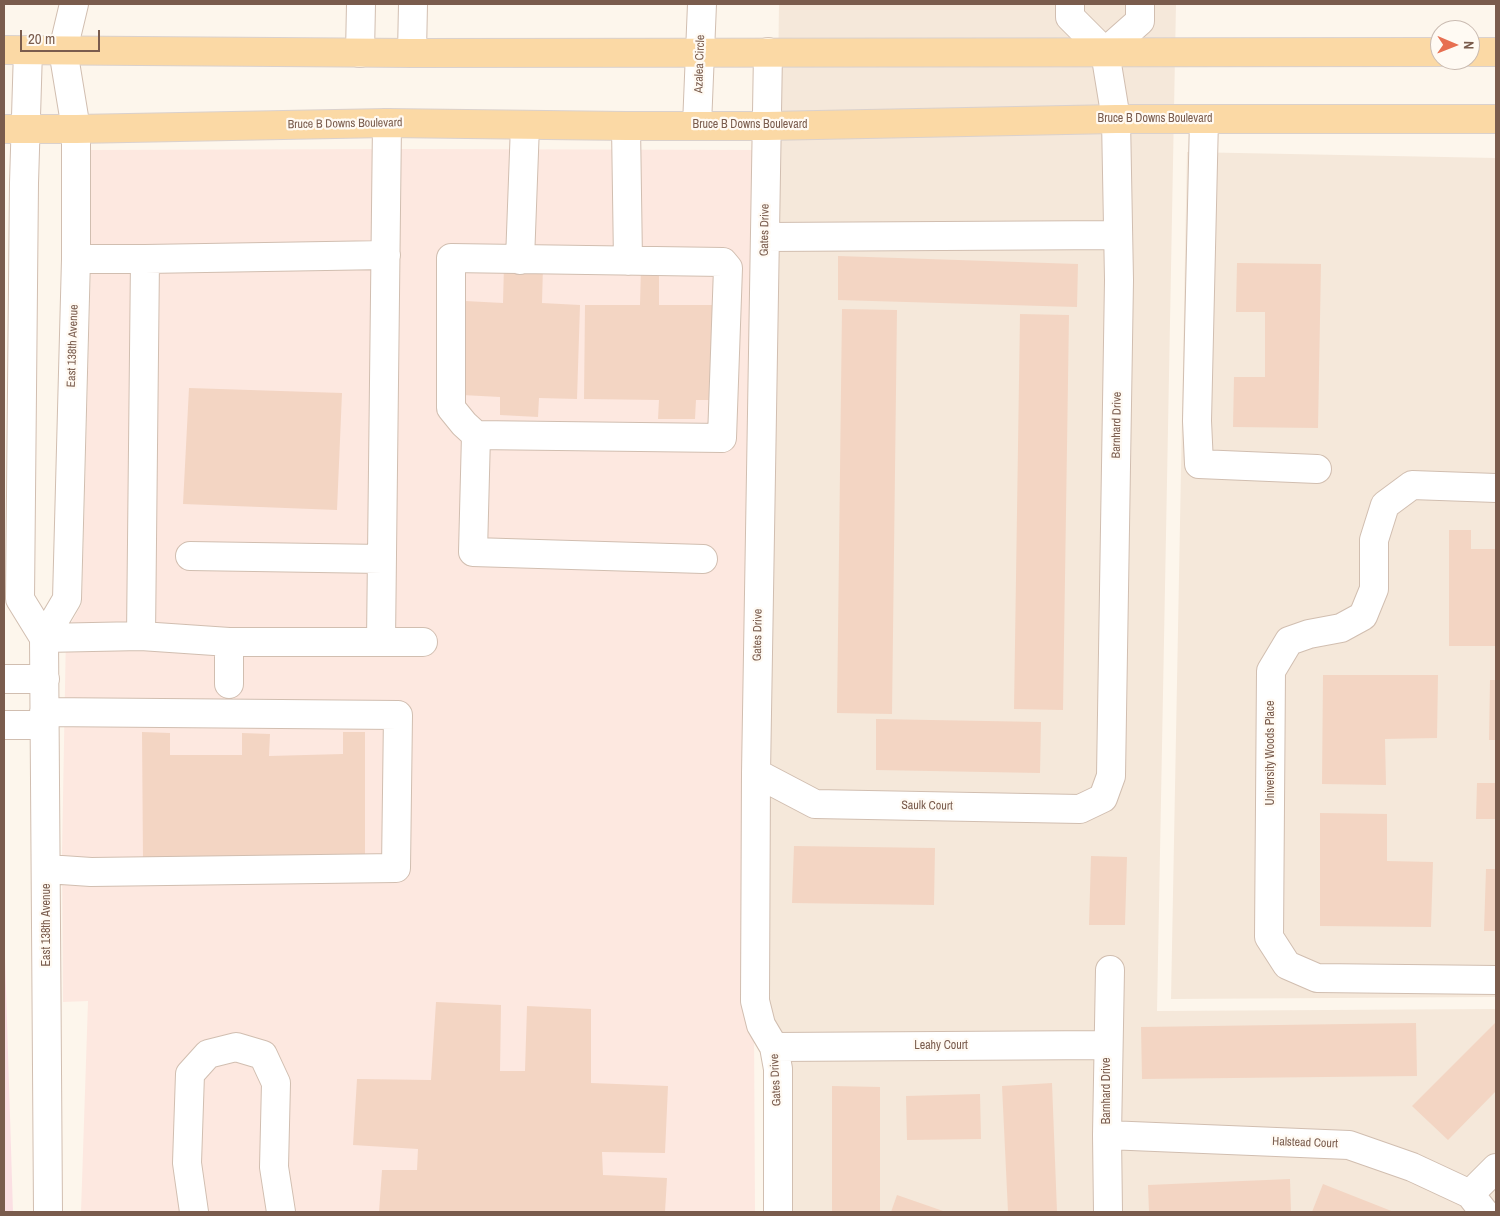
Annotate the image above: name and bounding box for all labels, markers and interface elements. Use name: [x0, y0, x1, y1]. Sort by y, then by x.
scale bar: [22, 20, 102, 52]
north arrow: [1430, 20, 1480, 70]
text: 20 m: [28, 28, 55, 49]
street label: Azalea Circle: [692, 35, 708, 93]
text: N: [1460, 41, 1478, 50]
street label: Bruce B Downs Boulevard: [1098, 112, 1212, 126]
street label: Bruce B Downs Boulevard: [287, 116, 403, 132]
street label: Bruce B Downs Boulevard: [693, 118, 807, 132]
street label: Gates Drive: [757, 204, 773, 256]
street label: East 138th Avenue: [64, 304, 82, 388]
street label: Barnhard Drive: [1109, 392, 1125, 458]
street label: Gates Drive: [750, 609, 766, 661]
street label: University Woods Place: [1264, 701, 1278, 805]
street label: Saulk Court: [901, 798, 953, 814]
street label: East 138th Avenue: [40, 884, 54, 966]
street label: Leahy Court: [914, 1039, 968, 1053]
street label: Gates Drive: [767, 1053, 785, 1107]
street label: Barnhard Drive: [1100, 1058, 1114, 1124]
street label: Halstead Court: [1272, 1135, 1338, 1151]

